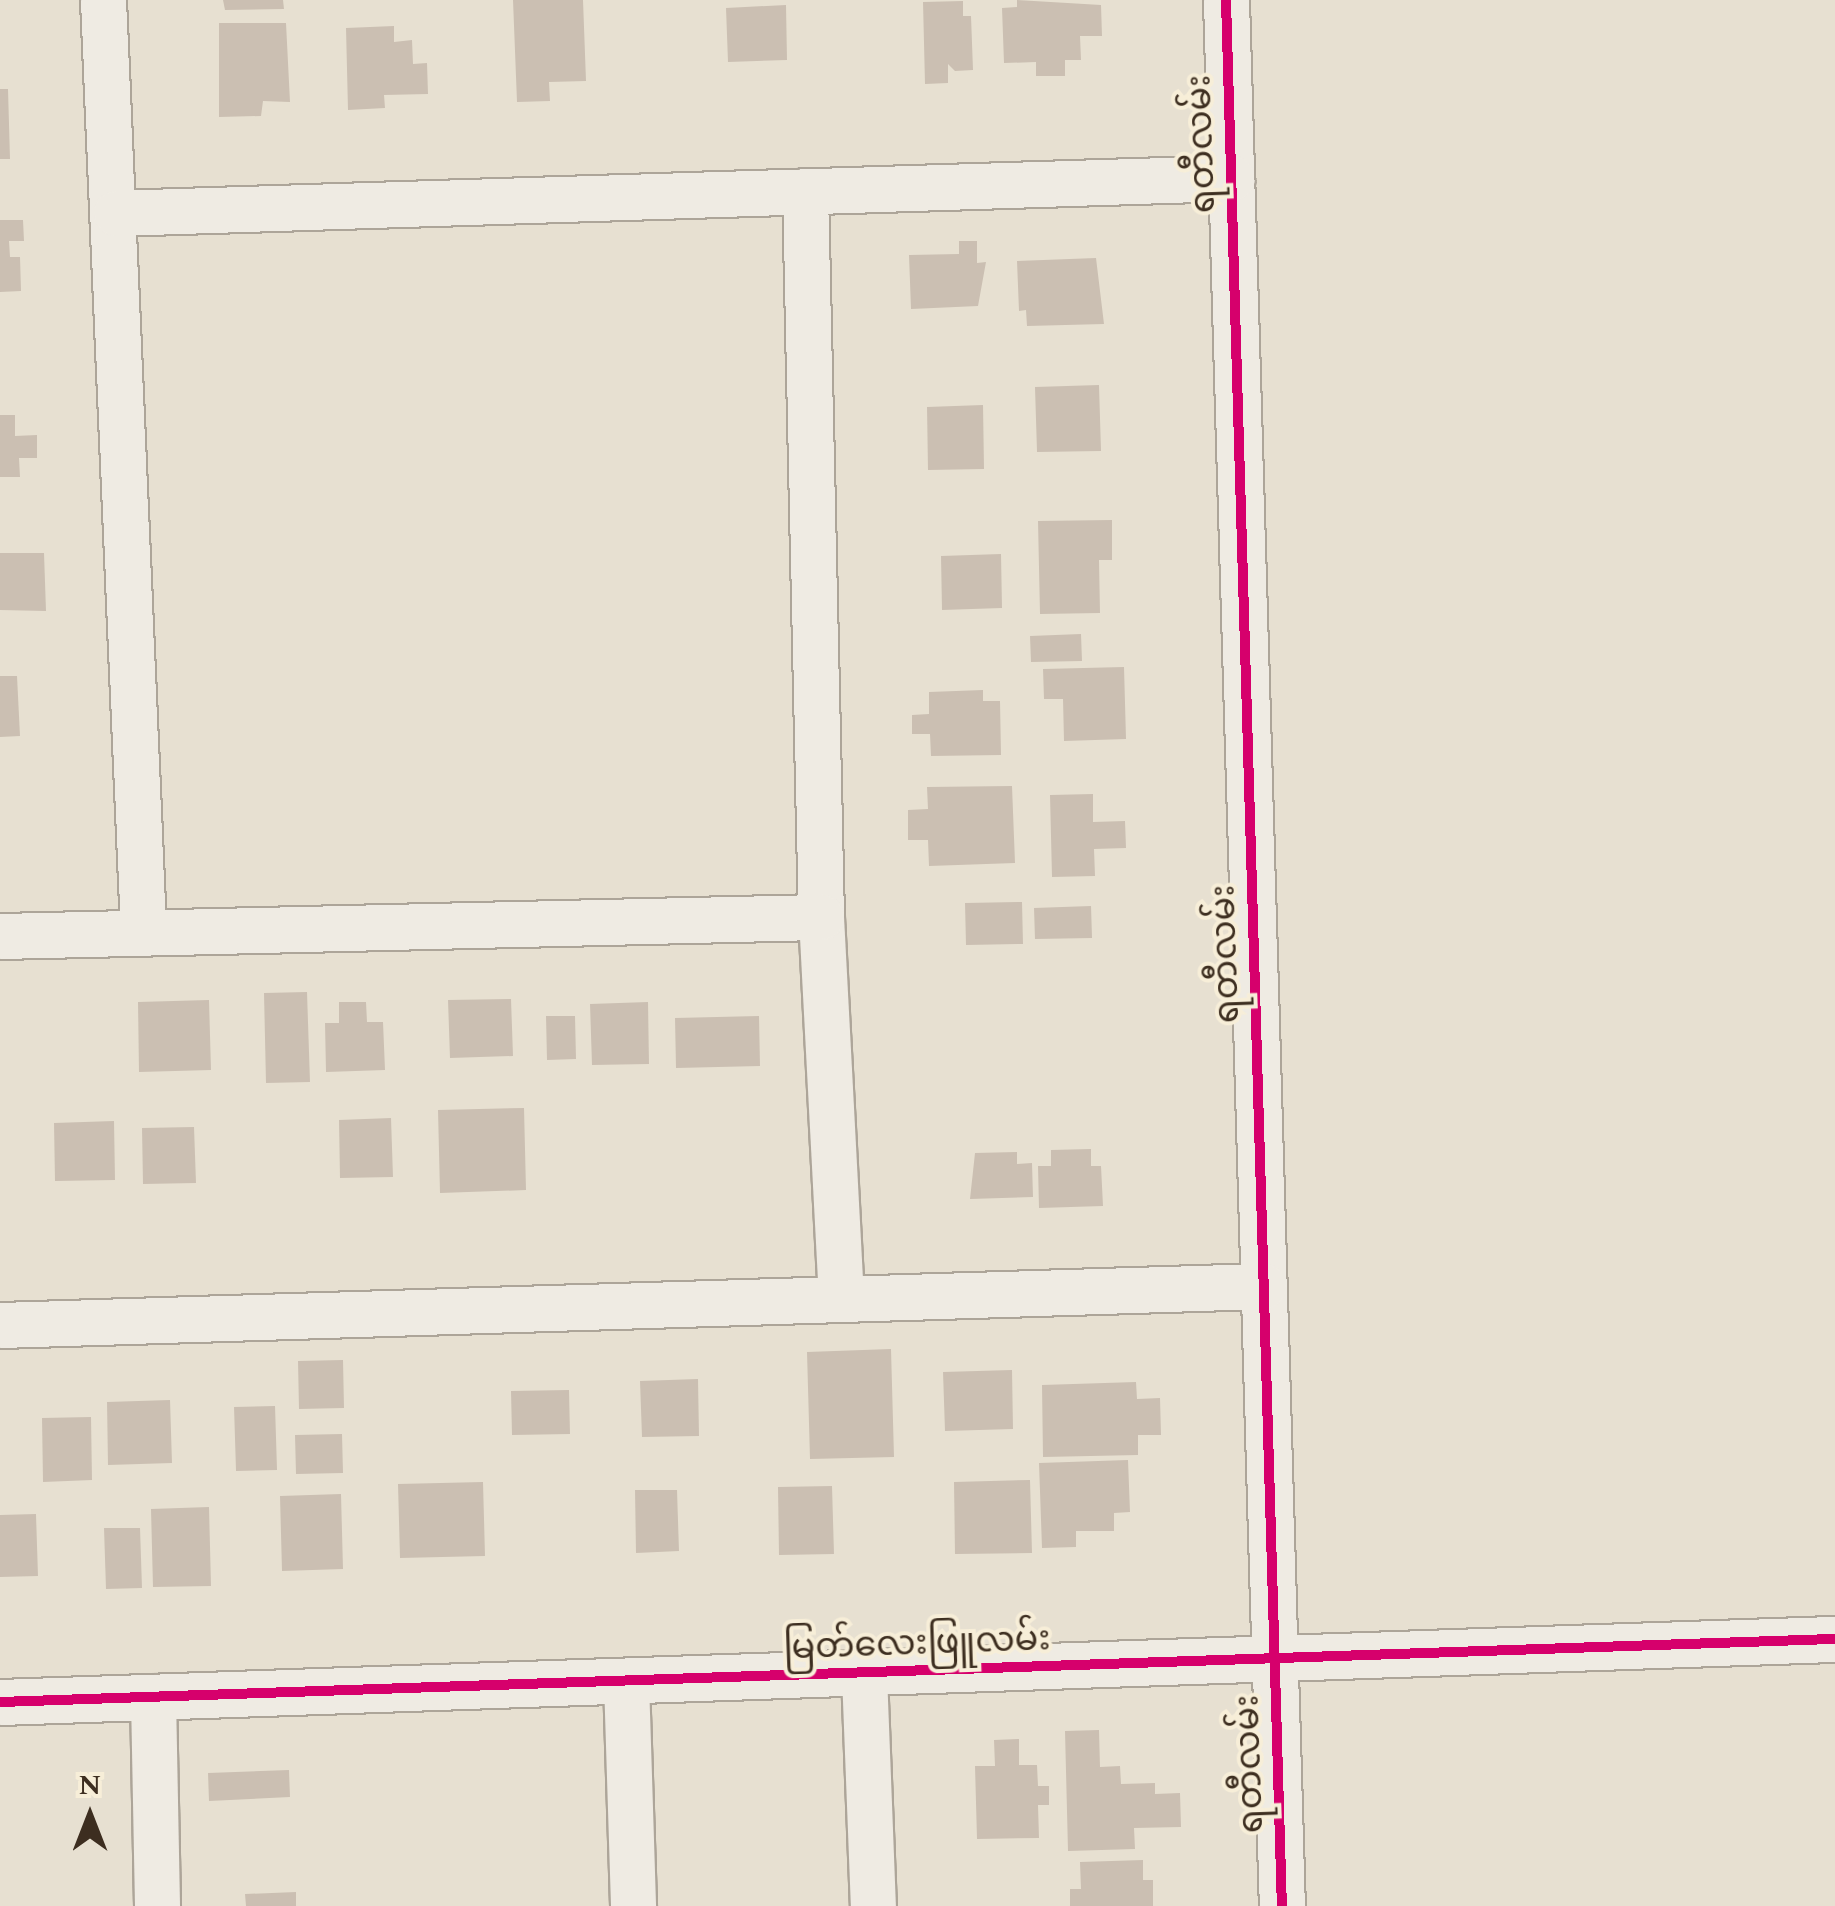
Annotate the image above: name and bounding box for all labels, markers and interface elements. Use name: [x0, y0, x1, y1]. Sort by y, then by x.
street label: ရတီလမ်း: [1179, 74, 1225, 214]
street label: ရတီလမ်း: [1203, 884, 1249, 1024]
street label: မြတ်လေးဖြူလမ်း: [783, 1618, 1051, 1670]
street label: ရတီလမ်း: [1227, 1694, 1273, 1834]
text: N: [79, 1764, 101, 1807]
north arrow: [40, 1766, 140, 1866]

